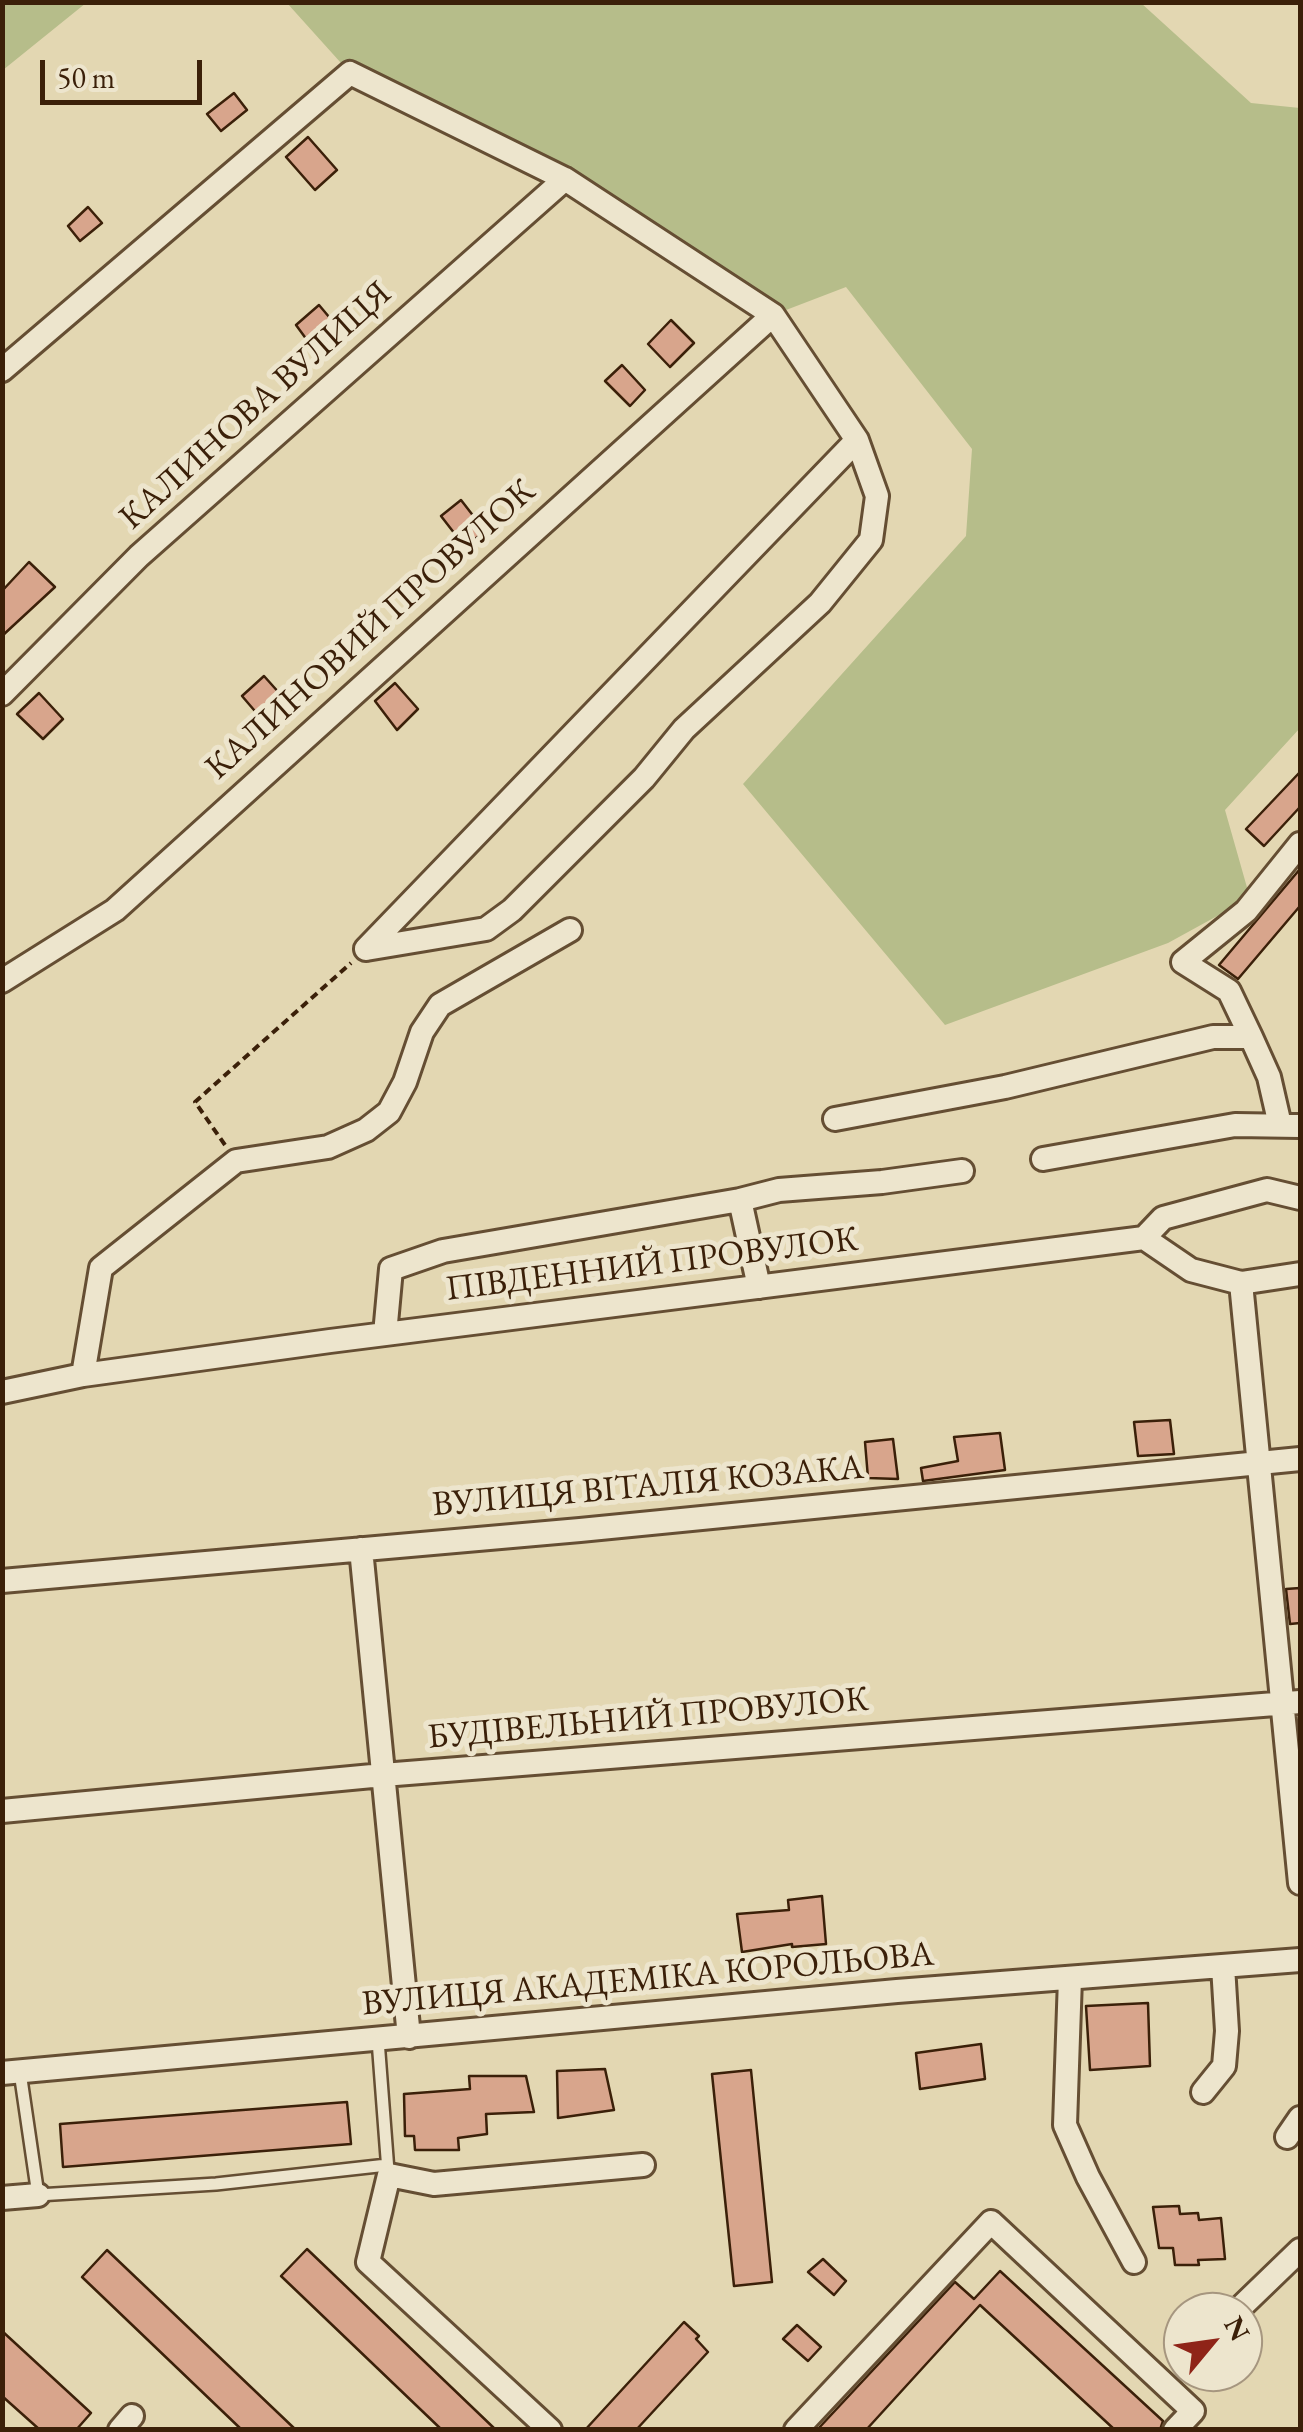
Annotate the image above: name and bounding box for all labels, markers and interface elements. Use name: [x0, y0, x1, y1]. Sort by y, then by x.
scale bar: [45, 40, 208, 102]
text: 50 m: [57, 58, 115, 97]
street label: КАЛИНОВА ВУЛИЦЯ: [112, 273, 400, 539]
street label: КАЛИНОВИЙ ПРОВУЛОК: [198, 471, 544, 789]
street label: ПІВДЕННИЙ ПРОВУЛОК: [444, 1219, 860, 1311]
street label: ВУЛИЦЯ ВІТАЛІЯ КОЗАКА: [431, 1447, 865, 1527]
street label: БУДІВЕЛЬНИЙ ПРОВУЛОК: [426, 1679, 870, 1759]
street label: ВУЛИЦЯ АКАДЕМІКА КОРОЛЬОВА: [360, 1934, 936, 2026]
north arrow: [1163, 2292, 1263, 2392]
text: N: [1216, 2310, 1259, 2347]

